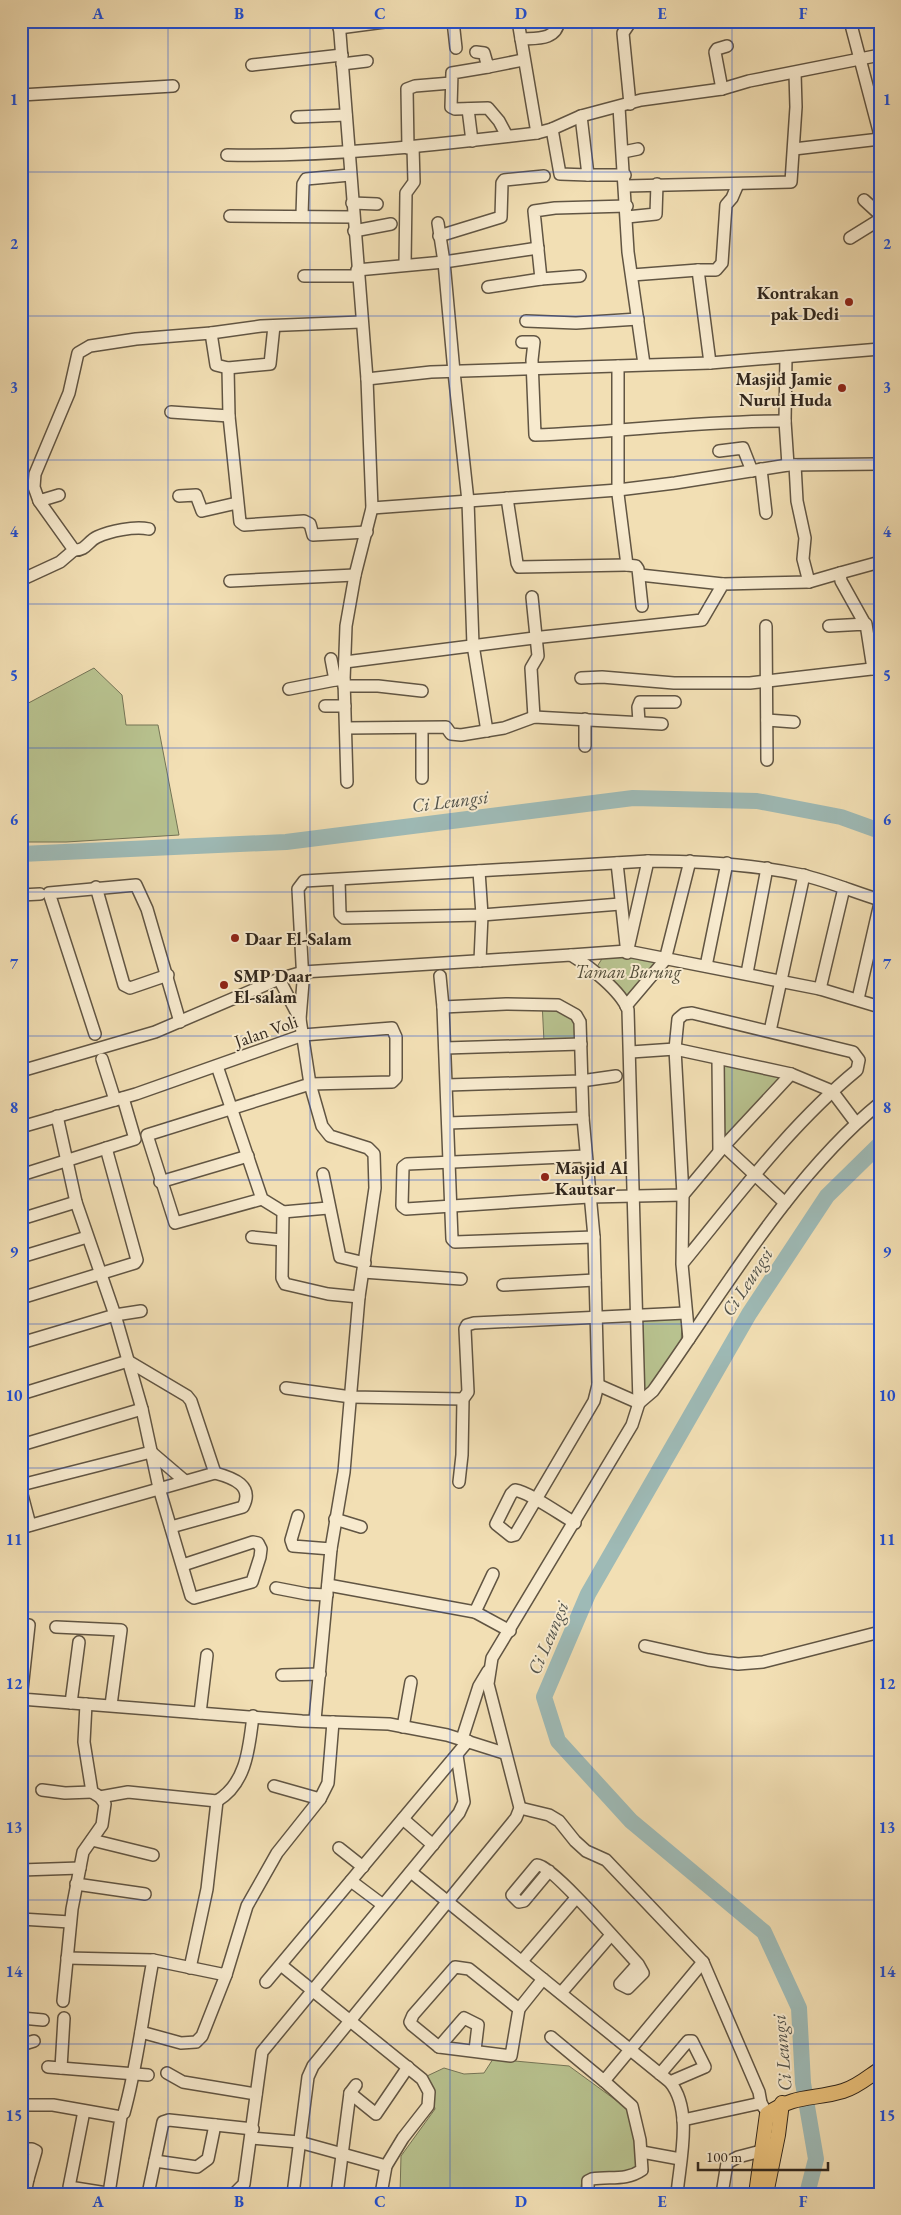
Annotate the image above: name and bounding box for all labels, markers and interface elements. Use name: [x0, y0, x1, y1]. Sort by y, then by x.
text: A: [91, 3, 104, 24]
text: B: [234, 3, 244, 24]
text: C: [374, 3, 386, 24]
text: D: [515, 3, 527, 24]
text: E: [657, 3, 667, 24]
text: F: [799, 3, 808, 24]
text: 1: [10, 89, 18, 110]
text: 1: [883, 89, 891, 110]
text: 2: [10, 233, 19, 254]
text: 2: [883, 233, 892, 254]
place label: Kontrakan pak Dedi: [757, 281, 840, 325]
marker: Kontrakan pak Dedi: [843, 296, 855, 308]
place label: Masjid Jamie Nurul Huda: [736, 367, 832, 411]
text: 3: [10, 377, 18, 398]
text: 3: [883, 377, 891, 398]
marker: Masjid Jamie Nurul Huda: [836, 382, 848, 394]
text: 4: [10, 521, 19, 542]
text: 4: [883, 521, 892, 542]
text: 5: [10, 665, 18, 686]
text: 5: [883, 665, 891, 686]
water label: Ci Leungsi: [410, 784, 491, 818]
text: 6: [10, 809, 19, 830]
text: 6: [883, 809, 892, 830]
place label: Daar El-Salam: [245, 927, 352, 950]
marker: Daar El-Salam: [229, 932, 241, 944]
text: 7: [10, 953, 19, 974]
text: 7: [883, 953, 892, 974]
park label: Taman Burung: [575, 960, 681, 984]
place label: SMP Daar El-salam: [234, 964, 312, 1008]
marker: SMP Daar El-salam: [218, 979, 230, 991]
street label: Jalan Voli: [229, 1009, 301, 1053]
text: 8: [10, 1097, 18, 1118]
text: 8: [883, 1097, 891, 1118]
place label: Masjid Al Kautsar: [555, 1156, 628, 1200]
marker: Masjid Al Kautsar: [539, 1171, 551, 1183]
text: 9: [10, 1241, 19, 1262]
text: 9: [883, 1241, 892, 1262]
water label: Ci Leungsi: [716, 1242, 779, 1321]
text: 10: [6, 1385, 23, 1406]
text: 10: [879, 1385, 896, 1406]
text: 11: [6, 1529, 22, 1550]
text: 11: [879, 1529, 895, 1550]
water label: Ci Leungsi: [521, 1596, 575, 1678]
text: 12: [6, 1673, 23, 1694]
text: 12: [879, 1673, 896, 1694]
text: 13: [6, 1817, 22, 1838]
text: 13: [879, 1817, 895, 1838]
text: 14: [6, 1961, 23, 1982]
text: 14: [879, 1961, 896, 1982]
water label: Ci Leungsi: [766, 2012, 798, 2092]
text: 15: [6, 2105, 22, 2126]
text: 15: [879, 2105, 895, 2126]
scale bar: [698, 2140, 828, 2172]
text: 100 m: [706, 2147, 743, 2166]
text: A: [91, 2191, 104, 2212]
text: B: [234, 2191, 244, 2212]
text: C: [374, 2191, 386, 2212]
text: D: [515, 2191, 527, 2212]
text: E: [657, 2191, 667, 2212]
text: F: [799, 2191, 808, 2212]

